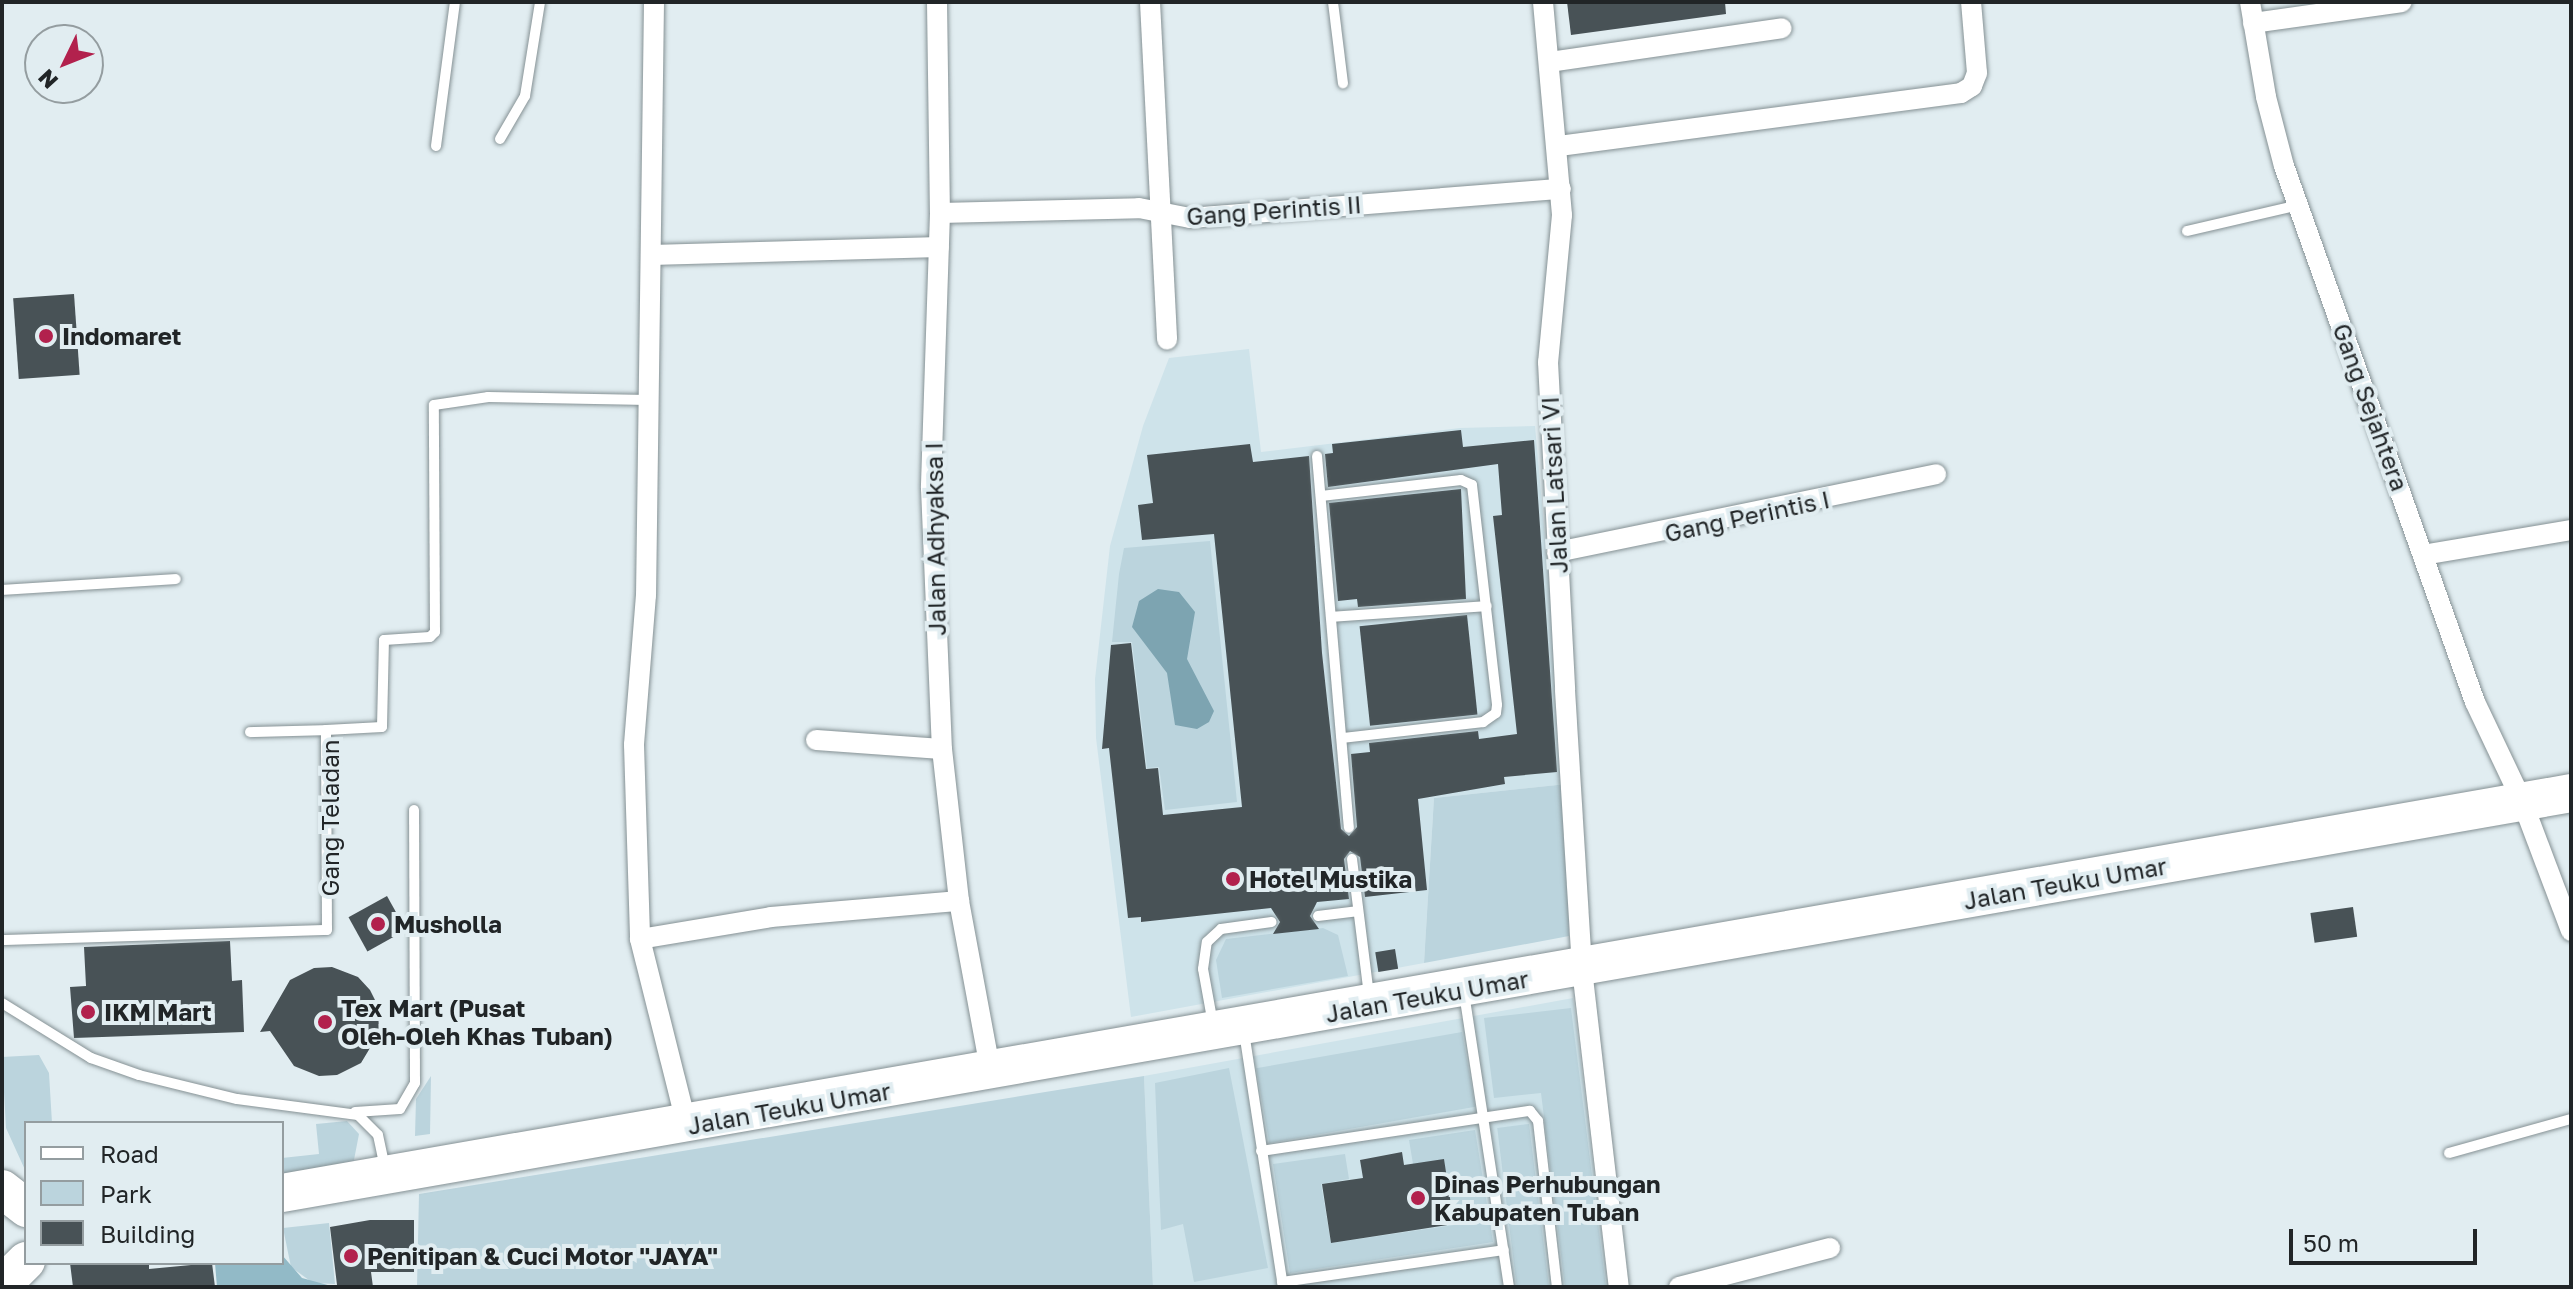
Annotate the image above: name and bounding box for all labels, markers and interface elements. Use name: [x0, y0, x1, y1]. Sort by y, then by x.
north arrow: [24, 24, 104, 104]
text: N: [32, 64, 63, 95]
street label: Gang Perintis II: [1185, 190, 1363, 230]
street label: Gang Sejahtera: [2327, 319, 2415, 495]
place label: Indomaret: [62, 322, 181, 350]
marker: Indomaret: [37, 327, 55, 345]
street label: Jalan Latsari VI: [1535, 396, 1573, 574]
street label: Jalan Adhyaksa I: [919, 442, 951, 636]
street label: Gang Perintis I: [1662, 484, 1832, 548]
street label: Gang Teladan: [316, 740, 344, 896]
street label: Jalan Teuku Umar: [1961, 851, 2169, 915]
place label: Hotel Mustika: [1249, 865, 1412, 893]
marker: Hotel Mustika: [1224, 870, 1242, 888]
place label: Musholla: [394, 910, 502, 938]
marker: Musholla: [369, 915, 387, 933]
street label: Jalan Teuku Umar: [1323, 964, 1531, 1028]
place label: Tex Mart (Pusat Oleh-Oleh Khas Tuban): [341, 994, 613, 1050]
place label: IKM Mart: [104, 998, 212, 1026]
marker: IKM Mart: [79, 1003, 97, 1021]
marker: Tex Mart (Pusat Oleh-Oleh Khas Tuban): [316, 1013, 334, 1031]
street label: Jalan Teuku Umar: [685, 1076, 893, 1140]
legend: [24, 1121, 284, 1265]
text: Road: [100, 1139, 159, 1168]
place label: Dinas Perhubungan Kabupaten Tuban: [1434, 1170, 1661, 1226]
text: Park: [100, 1179, 152, 1208]
marker: Dinas Perhubungan Kabupaten Tuban: [1409, 1189, 1427, 1207]
scale bar: [2293, 1213, 2481, 1263]
text: Building: [100, 1219, 195, 1248]
text: 50 m: [2303, 1228, 2359, 1257]
place label: Penitipan & Cuci Motor "JAYA": [367, 1242, 718, 1270]
marker: Penitipan & Cuci Motor "JAYA": [342, 1247, 360, 1265]

